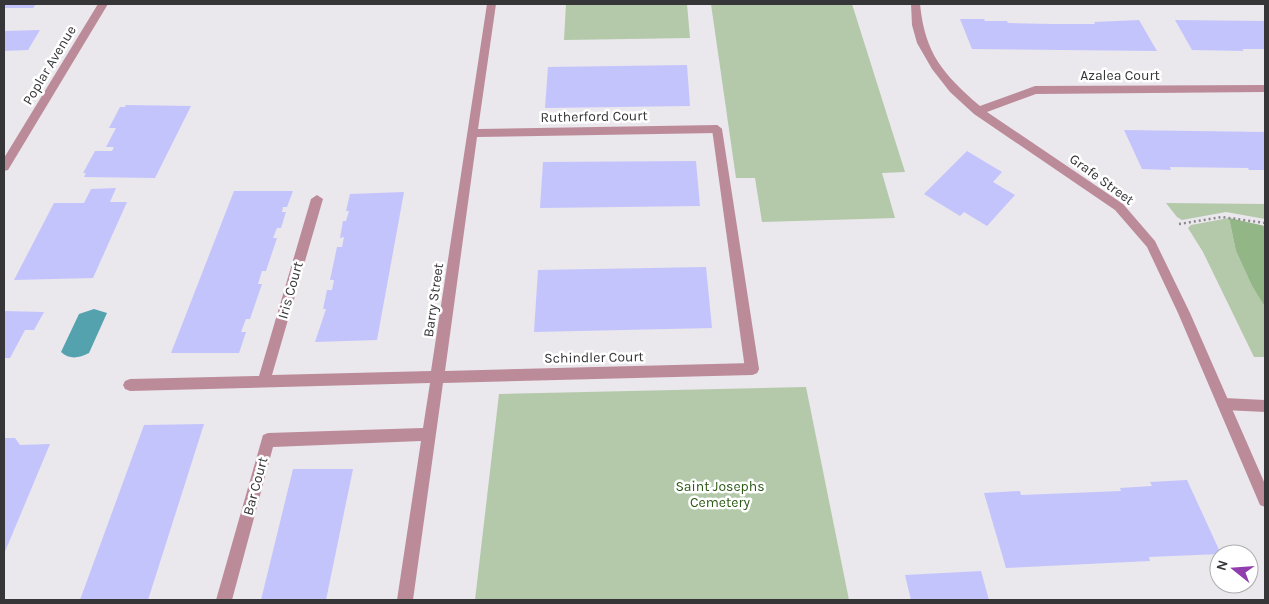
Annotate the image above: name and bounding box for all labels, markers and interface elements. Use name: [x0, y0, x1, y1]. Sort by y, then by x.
street label: Poplar Avenue: [19, 22, 80, 108]
street label: Azalea Court: [1080, 67, 1160, 84]
street label: Rutherford Court: [540, 107, 648, 126]
street label: Grafe Street: [1066, 150, 1137, 208]
street label: Iris Court: [274, 259, 307, 321]
street label: Barry Street: [420, 262, 447, 338]
street label: Schindler Court: [544, 348, 644, 367]
street label: Bar Court: [240, 455, 271, 517]
park label: Saint Josephs Cemetery: [675, 478, 765, 511]
north arrow: [1209, 544, 1259, 594]
text: N: [1212, 558, 1232, 573]

